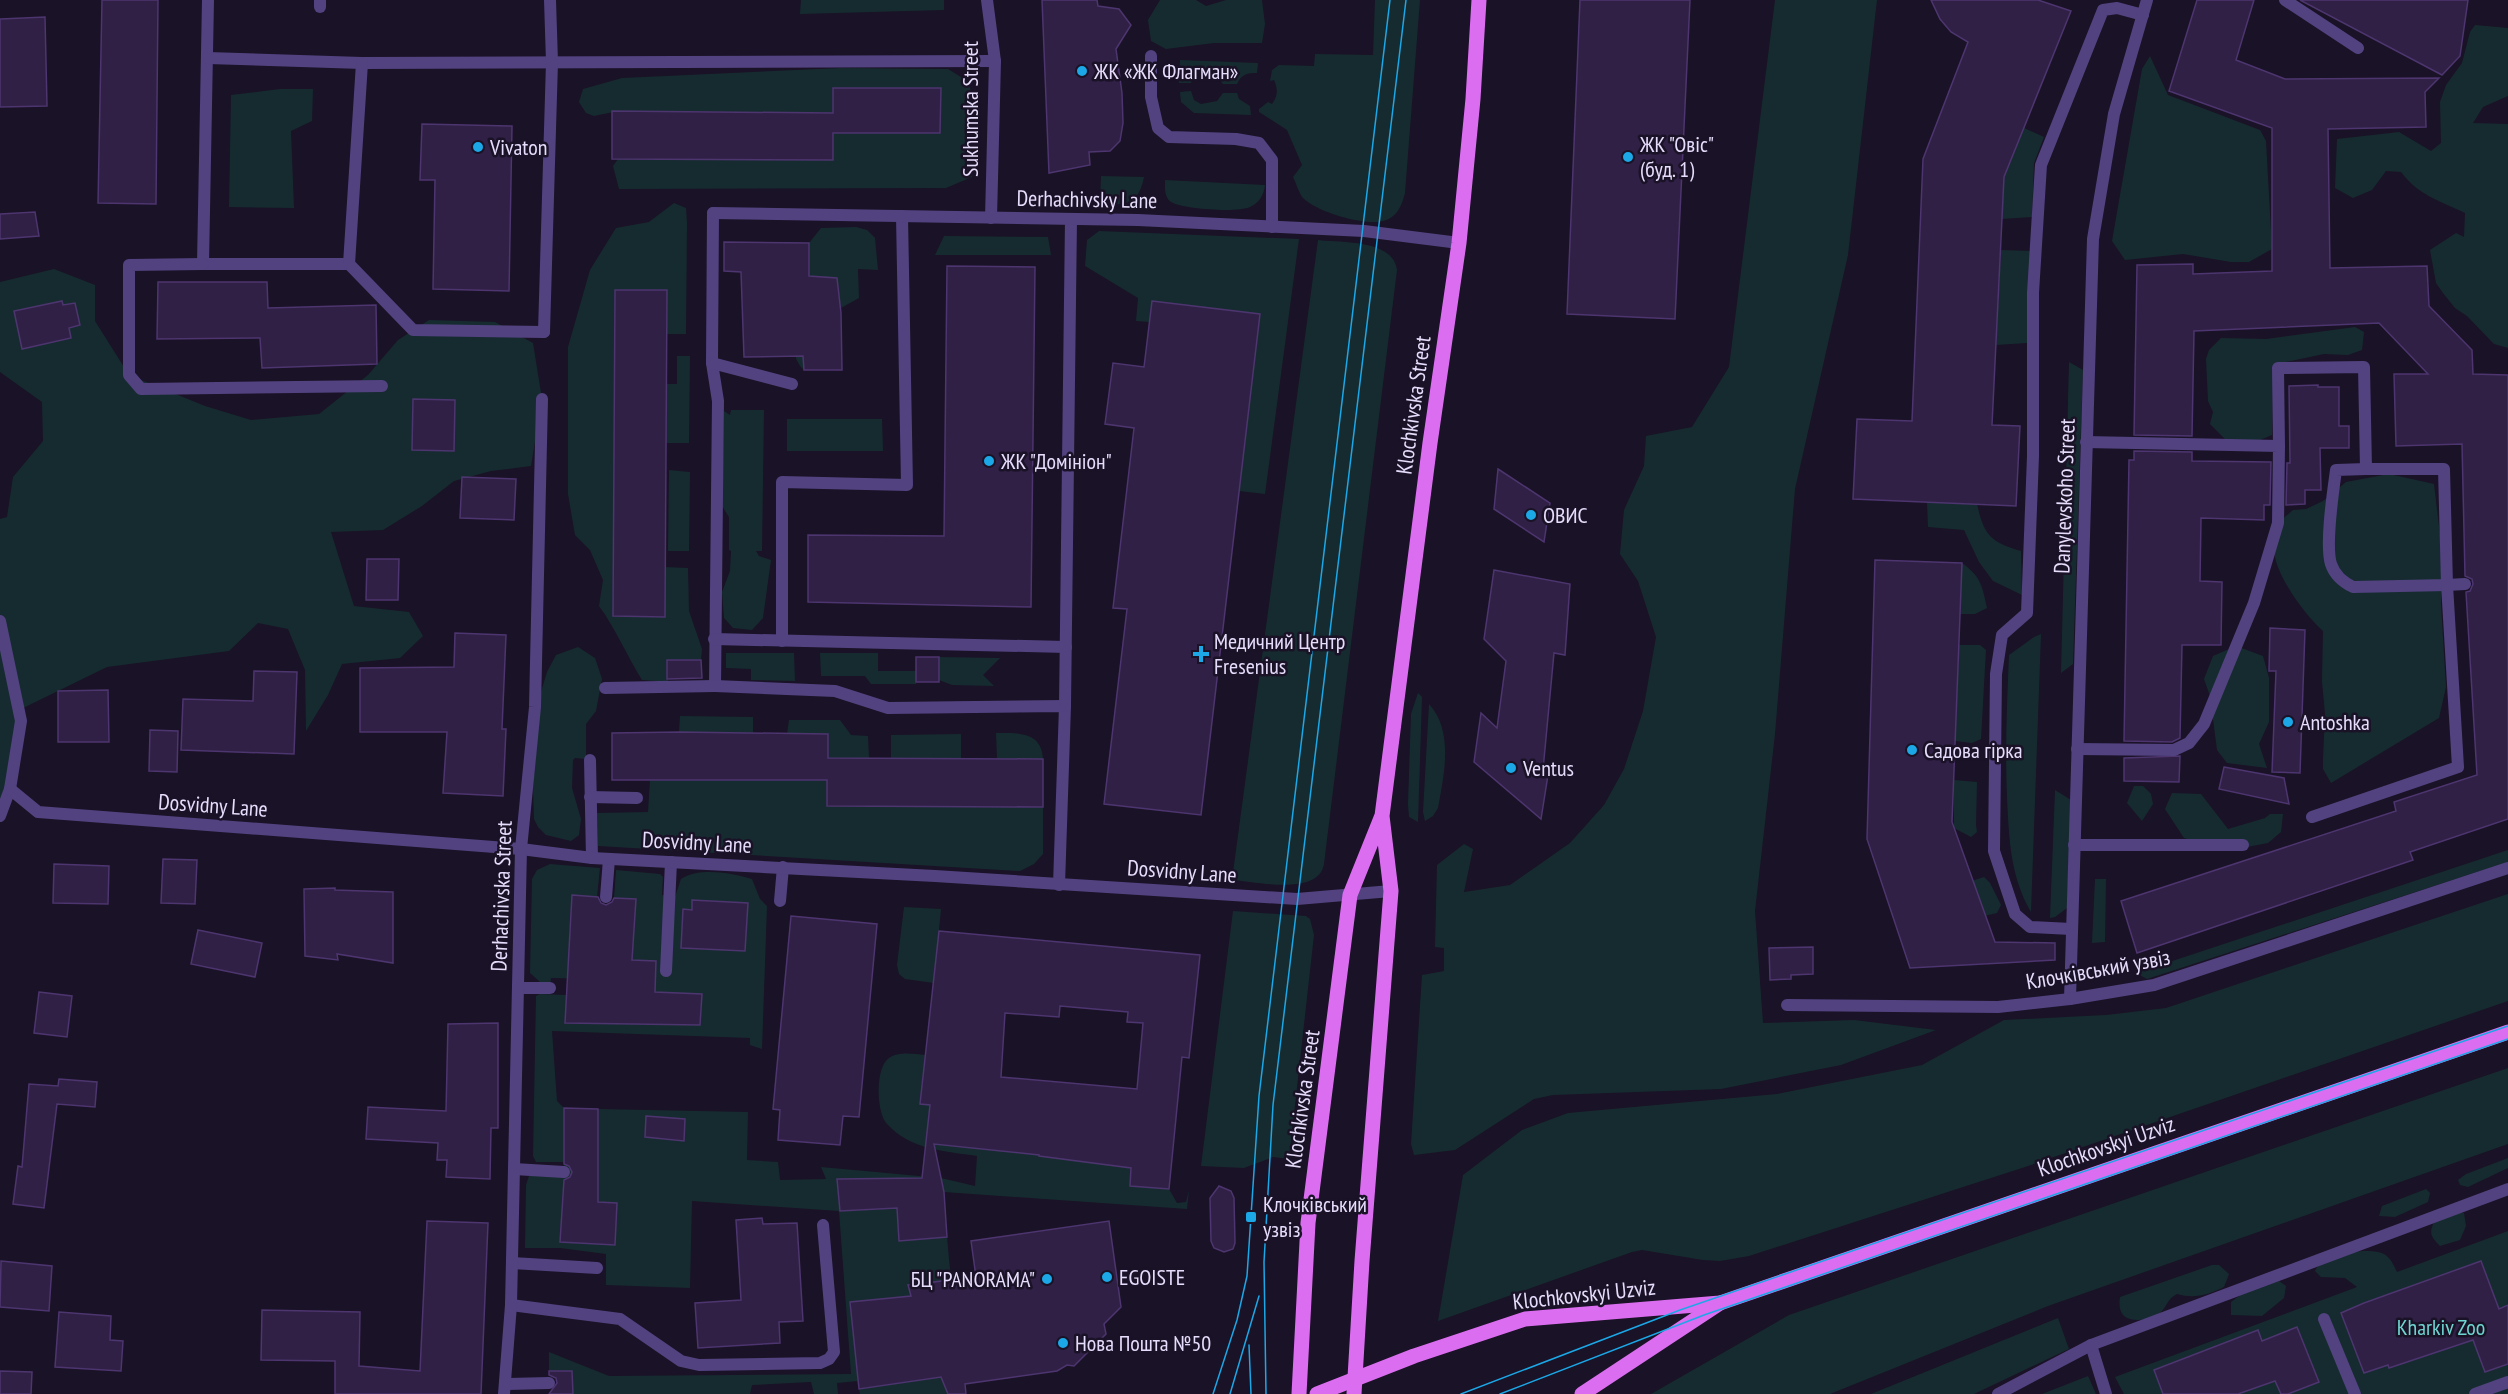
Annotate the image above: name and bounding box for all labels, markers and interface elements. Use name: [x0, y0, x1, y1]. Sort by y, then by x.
street label: Sukhumska Street: [956, 41, 984, 177]
place label: ЖК «ЖК Флагман»: [1093, 57, 1238, 85]
marker: ЖК «ЖК Флагман»: [1075, 64, 1089, 78]
place label: ЖК "Овіс" (буд. 1): [1639, 130, 1714, 183]
place label: Vivaton: [489, 133, 547, 161]
marker: Vivaton: [471, 140, 485, 154]
marker: ЖК "Овіс" (буд. 1): [1621, 150, 1635, 164]
street label: Derhachivsky Lane: [1016, 184, 1158, 214]
street label: Klochkivska Street: [1389, 334, 1437, 476]
street label: Danylevskoho Street: [2047, 418, 2081, 574]
place label: ЖК "Домініон": [1000, 447, 1112, 475]
marker: ЖК "Домініон": [982, 454, 996, 468]
place label: ОВИС: [1543, 501, 1587, 529]
marker: ОВИС: [1524, 508, 1538, 522]
place label: Медичний Центр Fresenius: [1214, 627, 1345, 680]
marker: Медичний Центр Fresenius: [1192, 645, 1210, 663]
place label: Antoshka: [2300, 708, 2370, 736]
marker: Antoshka: [2281, 715, 2295, 729]
place label: Садова гірка: [1924, 736, 2023, 764]
marker: Садова гірка: [1905, 743, 1919, 757]
place label: Ventus: [1522, 754, 1574, 782]
marker: Ventus: [1504, 761, 1518, 775]
street label: Dosvidny Lane: [157, 787, 269, 823]
street label: Derhachivska Street: [484, 820, 518, 972]
street label: Dosvidny Lane: [642, 825, 752, 859]
street label: Dosvidny Lane: [1126, 853, 1238, 889]
street label: Клочківський узвіз: [2024, 943, 2172, 995]
street label: Klochkivska Street: [1278, 1028, 1326, 1170]
street label: Klochkovskyi Uzviz: [2034, 1109, 2178, 1183]
place label: Клочківський узвіз: [1263, 1190, 1367, 1243]
marker: Клочківський узвіз: [1244, 1210, 1258, 1224]
place label: EGOISTE: [1119, 1263, 1185, 1291]
place label: БЦ "PANORAMA": [911, 1265, 1035, 1293]
marker: EGOISTE: [1100, 1270, 1114, 1284]
marker: БЦ "PANORAMA": [1040, 1272, 1054, 1286]
street label: Klochkovskyi Uzviz: [1511, 1273, 1657, 1315]
park label: Kharkiv Zoo: [2397, 1313, 2485, 1341]
place label: Нова Пошта №50: [1075, 1329, 1211, 1357]
marker: Нова Пошта №50: [1056, 1336, 1070, 1350]

